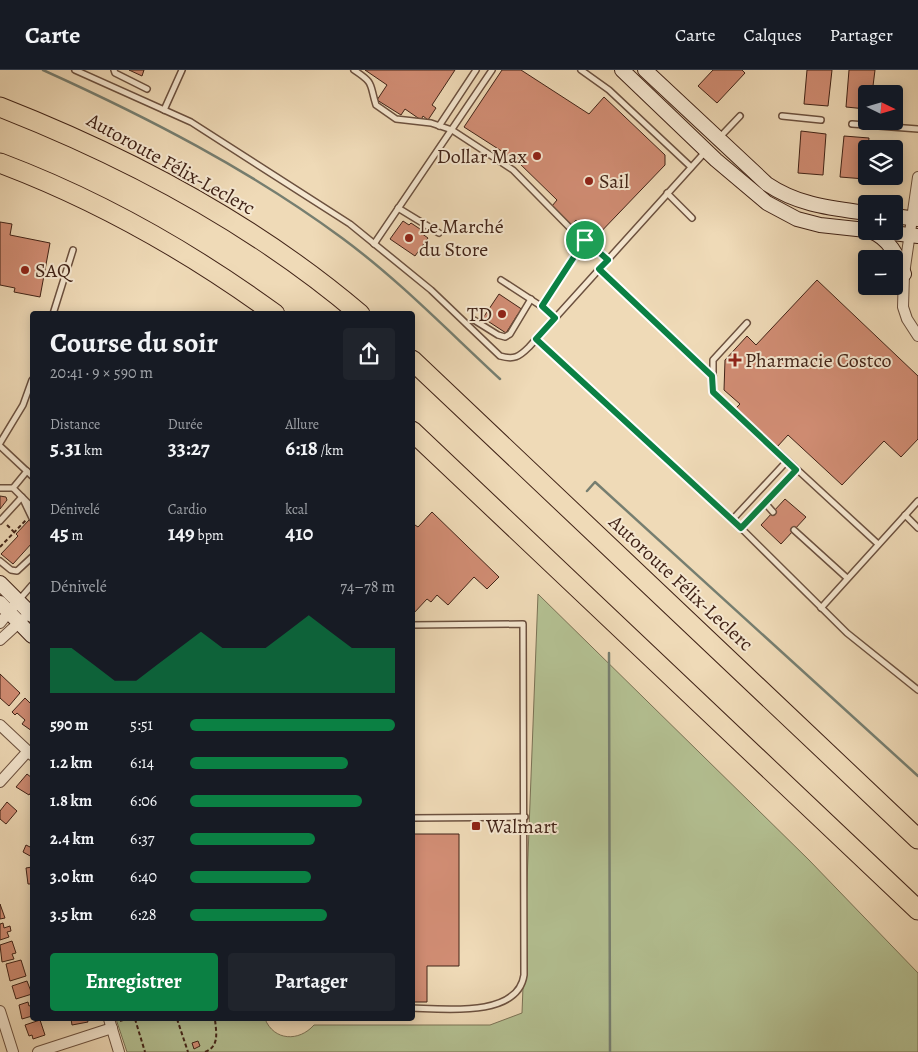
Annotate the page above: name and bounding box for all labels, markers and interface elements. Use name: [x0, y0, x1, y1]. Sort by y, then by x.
text: Carte: [25, 19, 80, 51]
text: Carte: [675, 23, 715, 47]
text: Calques: [743, 23, 802, 47]
text: Partager: [830, 23, 893, 47]
north arrow: [858, 85, 902, 130]
map controls: [858, 85, 903, 295]
street label: Autoroute Félix-Leclerc: [81, 106, 260, 222]
button: layers: [858, 140, 903, 185]
place label: Dollar Max: [437, 143, 527, 170]
marker: Dollar Max: [531, 150, 543, 162]
place label: Sail: [599, 168, 629, 195]
marker: Sail: [583, 175, 595, 187]
button: +: [858, 195, 903, 240]
place label: Le Marché du Store: [419, 213, 504, 263]
pin: [564, 219, 606, 261]
icon: arrive: [571, 226, 599, 254]
marker: Le Marché du Store: [403, 232, 415, 244]
button: −: [858, 250, 903, 295]
place label: SAQ: [35, 257, 74, 284]
marker: SAQ: [19, 264, 31, 276]
place label: TD: [467, 301, 492, 328]
marker: TD: [496, 308, 508, 320]
text: Course du soir: [50, 324, 218, 362]
button: share: [343, 328, 395, 380]
place label: Pharmacie Costco: [745, 347, 892, 374]
marker: Pharmacie Costco: [729, 354, 741, 366]
text: 20:41 · 9 × 590 m: [50, 362, 153, 384]
text: Distance: [50, 415, 100, 434]
text: Durée: [168, 415, 203, 434]
text: Allure: [285, 415, 319, 434]
text: 5.31: [50, 434, 81, 462]
text: 33:27: [168, 434, 210, 462]
text: 6:18: [285, 434, 318, 462]
text: km: [81, 441, 103, 460]
text: /km: [318, 441, 344, 460]
text: Dénivelé: [50, 500, 100, 519]
text: Cardio: [168, 500, 207, 519]
text: kcal: [285, 500, 308, 519]
street label: Autoroute Félix-Leclerc: [602, 508, 759, 657]
text: 45: [50, 519, 69, 547]
text: 149: [168, 519, 195, 547]
text: 410: [285, 519, 313, 547]
text: m: [69, 526, 83, 545]
text: bpm: [195, 526, 224, 545]
text: Dénivelé: [50, 576, 107, 598]
text: 74–78 m: [340, 576, 395, 598]
text: 590 m: [50, 714, 88, 736]
text: 5:51: [130, 714, 153, 736]
text: 1.2 km: [50, 752, 92, 774]
text: 6:14: [130, 752, 154, 774]
text: 1.8 km: [50, 790, 92, 812]
text: 6:06: [130, 790, 157, 812]
place label: Walmart: [485, 813, 558, 840]
marker: Walmart: [470, 820, 482, 832]
text: 2.4 km: [50, 828, 94, 850]
text: 6:37: [130, 828, 155, 850]
text: 3.0 km: [50, 866, 94, 888]
text: 6:40: [130, 866, 157, 888]
text: 3.5 km: [50, 904, 93, 926]
text: 6:28: [130, 904, 157, 926]
button: Enregistrer: [50, 953, 218, 1011]
button: Partager: [228, 953, 395, 1011]

